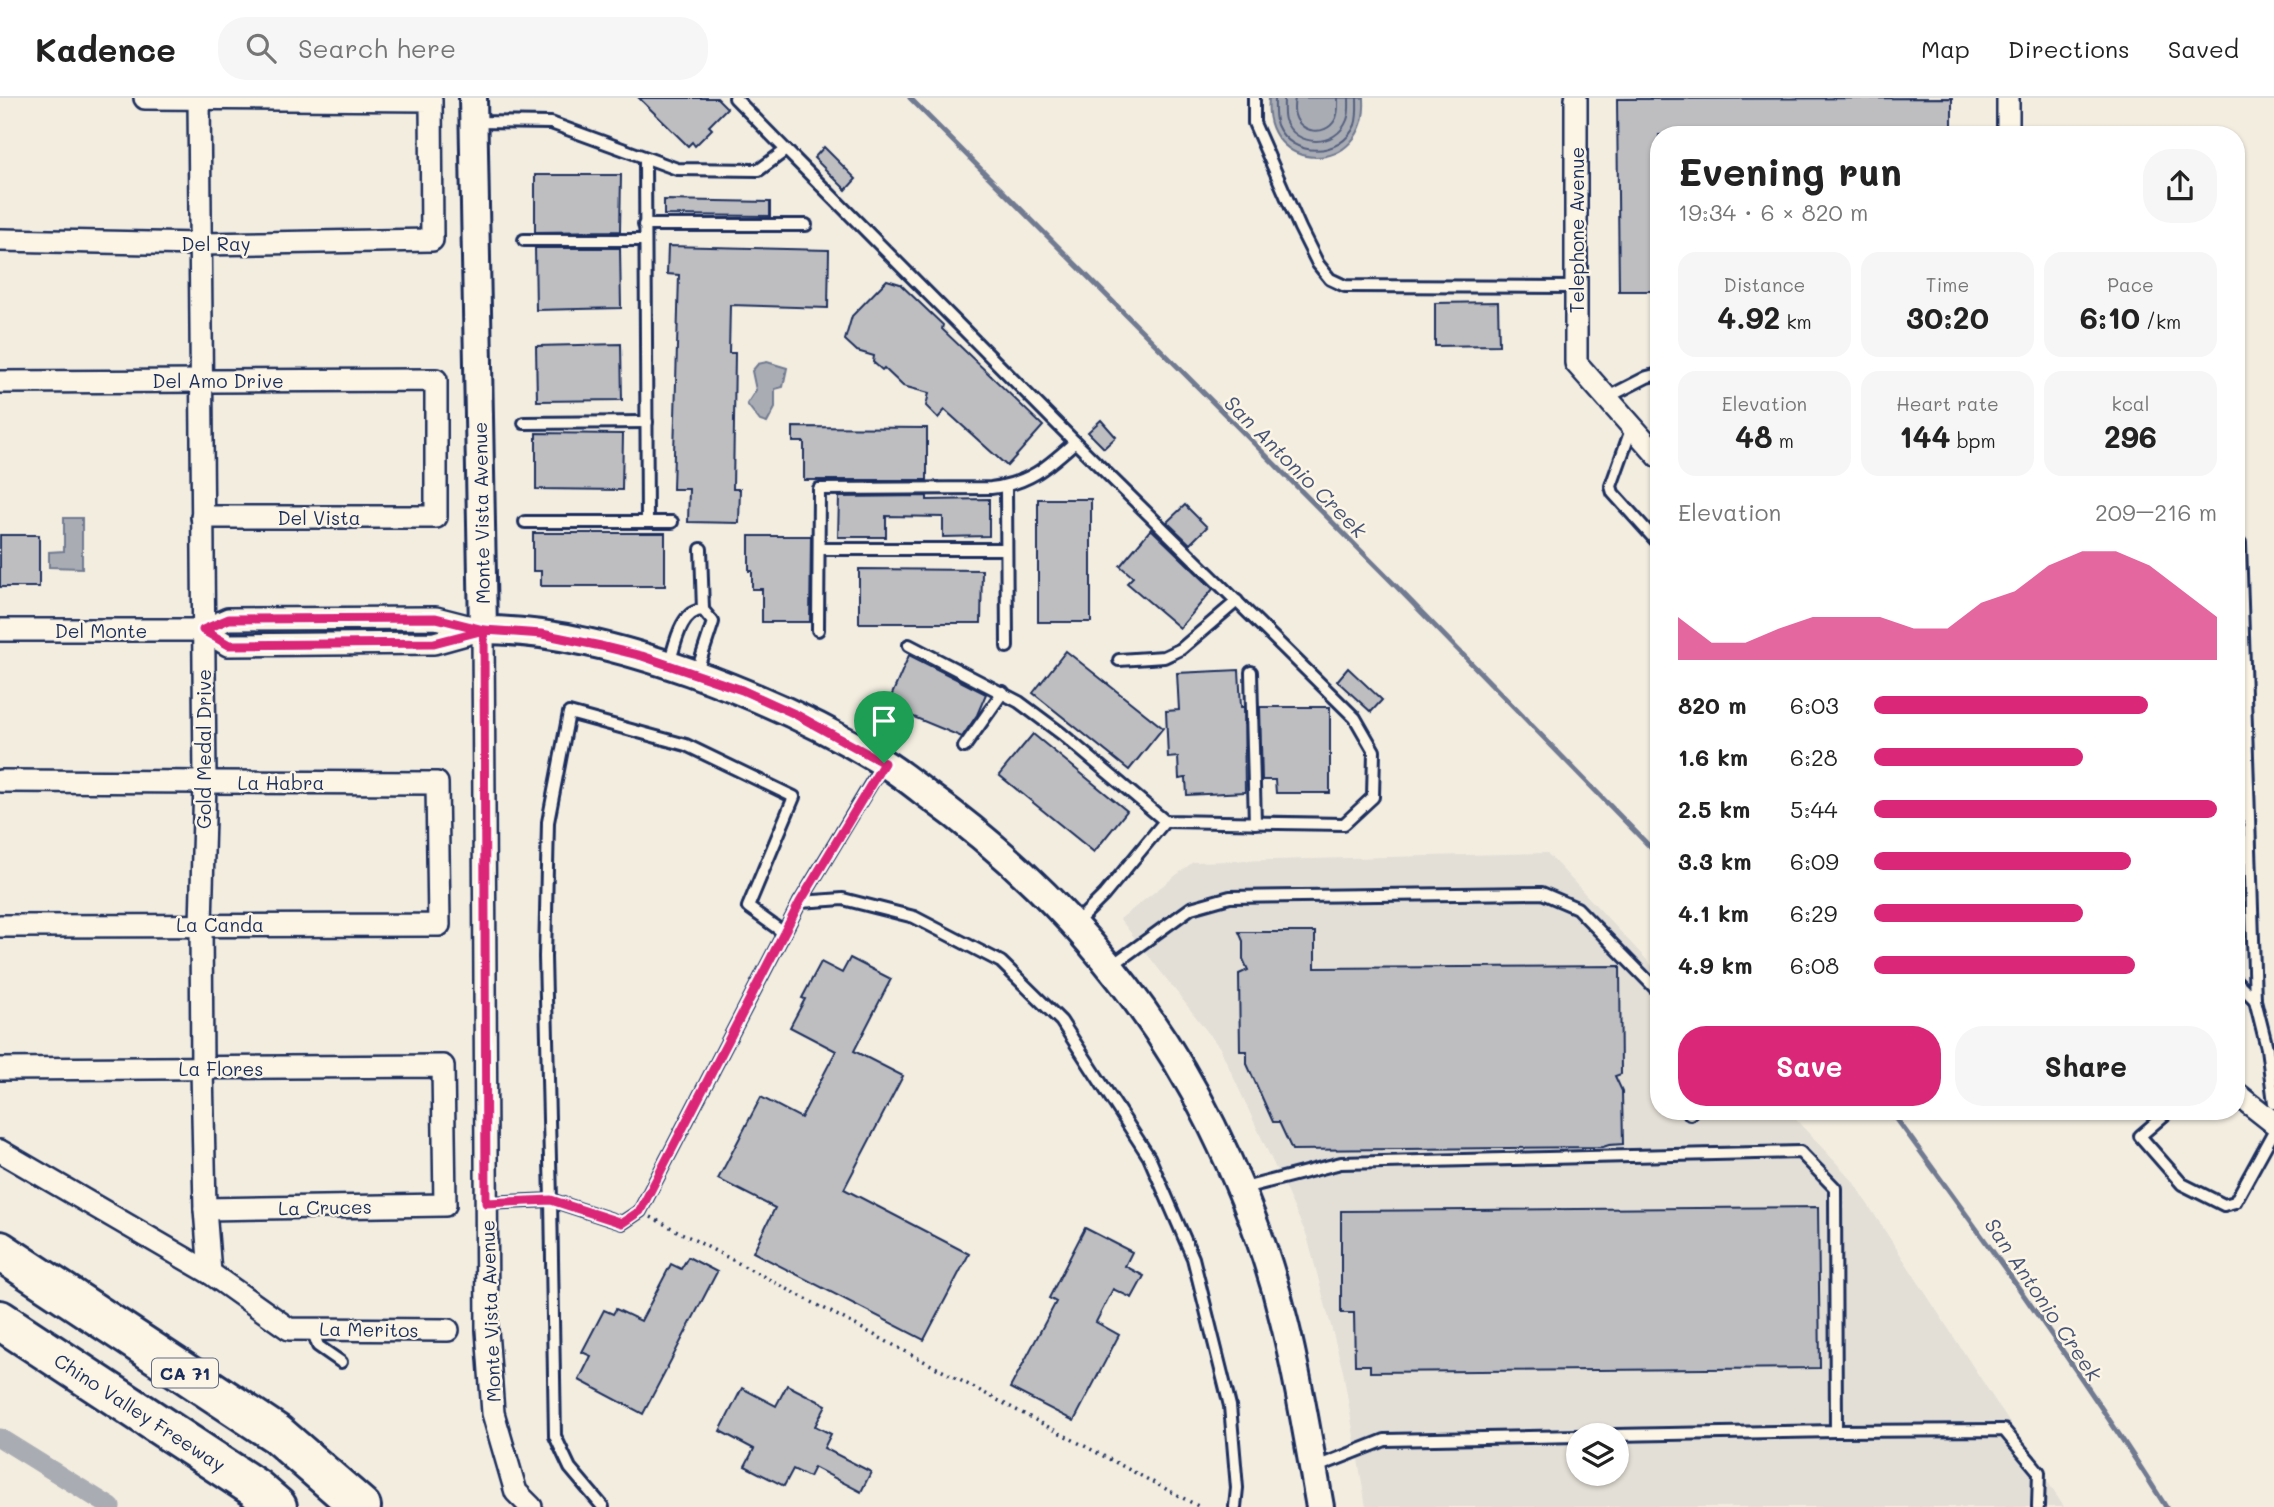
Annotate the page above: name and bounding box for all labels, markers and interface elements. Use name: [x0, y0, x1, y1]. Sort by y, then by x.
search box: [218, 17, 708, 80]
text: Kadence: [35, 27, 176, 70]
icon: search: [242, 29, 280, 67]
text: Search here: [298, 31, 456, 65]
text: Map: [1921, 33, 1970, 64]
text: Directions: [2008, 33, 2130, 64]
text: Saved: [2168, 33, 2239, 64]
text: Evening run: [1678, 146, 1902, 196]
street label: Telephone Avenue: [1564, 147, 1589, 313]
button: share: [2143, 149, 2217, 223]
text: 19:34 · 6 × 820 m: [1678, 197, 1868, 227]
street label: Del Ray: [181, 231, 251, 256]
text: Distance: [1724, 272, 1805, 297]
text: Time: [1926, 272, 1969, 297]
text: Pace: [2107, 272, 2154, 297]
text: 4.92: [1717, 297, 1780, 337]
text: 30:20: [1906, 297, 1989, 337]
text: 6:10: [2080, 297, 2140, 337]
text: km: [1780, 309, 1812, 334]
text: /km: [2140, 309, 2181, 334]
street label: Del Amo Drive: [152, 368, 284, 393]
water label: San Antonio Creek: [1219, 389, 1374, 544]
text: Elevation: [1722, 391, 1807, 416]
text: Heart rate: [1896, 391, 1999, 416]
text: kcal: [2112, 391, 2149, 416]
text: 48: [1735, 416, 1773, 456]
text: 144: [1899, 416, 1951, 456]
text: 296: [2104, 416, 2157, 456]
street label: Monte Vista Avenue: [467, 422, 495, 604]
text: m: [1773, 428, 1794, 453]
text: bpm: [1951, 428, 1996, 453]
text: Elevation: [1678, 497, 1781, 527]
text: 209–216 m: [2095, 497, 2217, 527]
street label: Del Vista: [277, 505, 361, 530]
street label: Del Monte: [55, 618, 147, 643]
street label: Gold Medal Drive: [191, 669, 216, 829]
text: 820 m: [1678, 690, 1746, 720]
text: 6:03: [1790, 690, 1839, 720]
pin: [854, 691, 914, 763]
icon: arrive: [865, 702, 903, 740]
text: 1.6 km: [1678, 742, 1748, 772]
text: 6:28: [1790, 742, 1838, 772]
street label: La Habra: [238, 770, 324, 795]
text: 2.5 km: [1678, 794, 1750, 824]
text: 5:44: [1790, 794, 1838, 824]
text: 3.3 km: [1678, 846, 1752, 876]
text: 6:09: [1790, 846, 1839, 876]
text: 4.1 km: [1678, 898, 1749, 928]
text: 6:29: [1790, 898, 1837, 928]
street label: La Canda: [176, 912, 264, 937]
text: 4.9 km: [1678, 950, 1752, 980]
text: 6:08: [1790, 950, 1839, 980]
button: Save: [1678, 1026, 1941, 1106]
button: Share: [1955, 1026, 2217, 1106]
street label: La Flores: [178, 1056, 264, 1081]
street label: La Cruces: [278, 1194, 372, 1220]
water label: San Antonio Creek: [1979, 1212, 2109, 1386]
street label: Monte Vista Avenue: [474, 1219, 506, 1403]
street label: La Meritos: [319, 1316, 419, 1342]
street label: Chino Valley Freeway: [50, 1347, 230, 1477]
road number: CA 71: [152, 1358, 218, 1388]
map controls: [1566, 1423, 1629, 1486]
button: layers: [1566, 1423, 1629, 1486]

